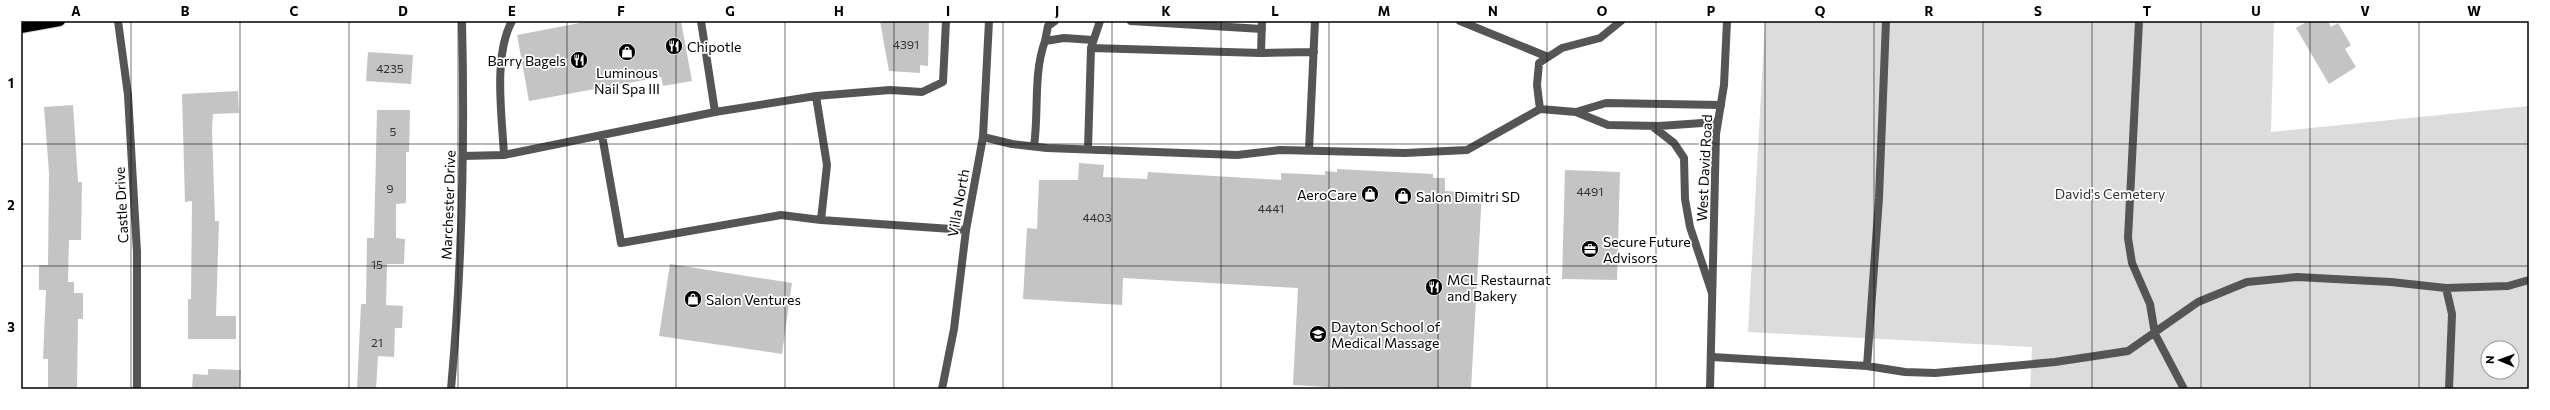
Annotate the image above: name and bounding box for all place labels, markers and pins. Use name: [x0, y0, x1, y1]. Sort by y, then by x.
restaurant icon: Chipotle: [664, 36, 684, 56]
place label: Chipotle: [687, 38, 741, 55]
shop icon: Luminous Nail Spa III: [617, 42, 637, 62]
restaurant icon: Barry Bagels: [569, 50, 589, 70]
place label: Barry Bagels: [487, 52, 566, 69]
place label: Luminous Nail Spa III: [594, 64, 660, 97]
shop icon: AeroCare: [1360, 184, 1380, 204]
place label: AeroCare: [1297, 186, 1357, 203]
shop icon: Salon Dimitri SD: [1393, 186, 1413, 206]
place label: Salon Dimitri SD: [1416, 188, 1520, 205]
place label: Secure Future Advisors: [1603, 233, 1691, 266]
office icon: Secure Future Advisors: [1580, 239, 1600, 259]
place label: MCL Restaurnat and Bakery: [1447, 271, 1551, 304]
restaurant icon: MCL Restaurnat and Bakery: [1424, 277, 1444, 297]
shop icon: Salon Ventures: [683, 289, 703, 309]
place label: Salon Ventures: [706, 291, 801, 308]
place label: Dayton School of Medical Massage: [1331, 318, 1441, 351]
school or university icon: Dayton School of Medical Massage: [1308, 324, 1328, 344]

